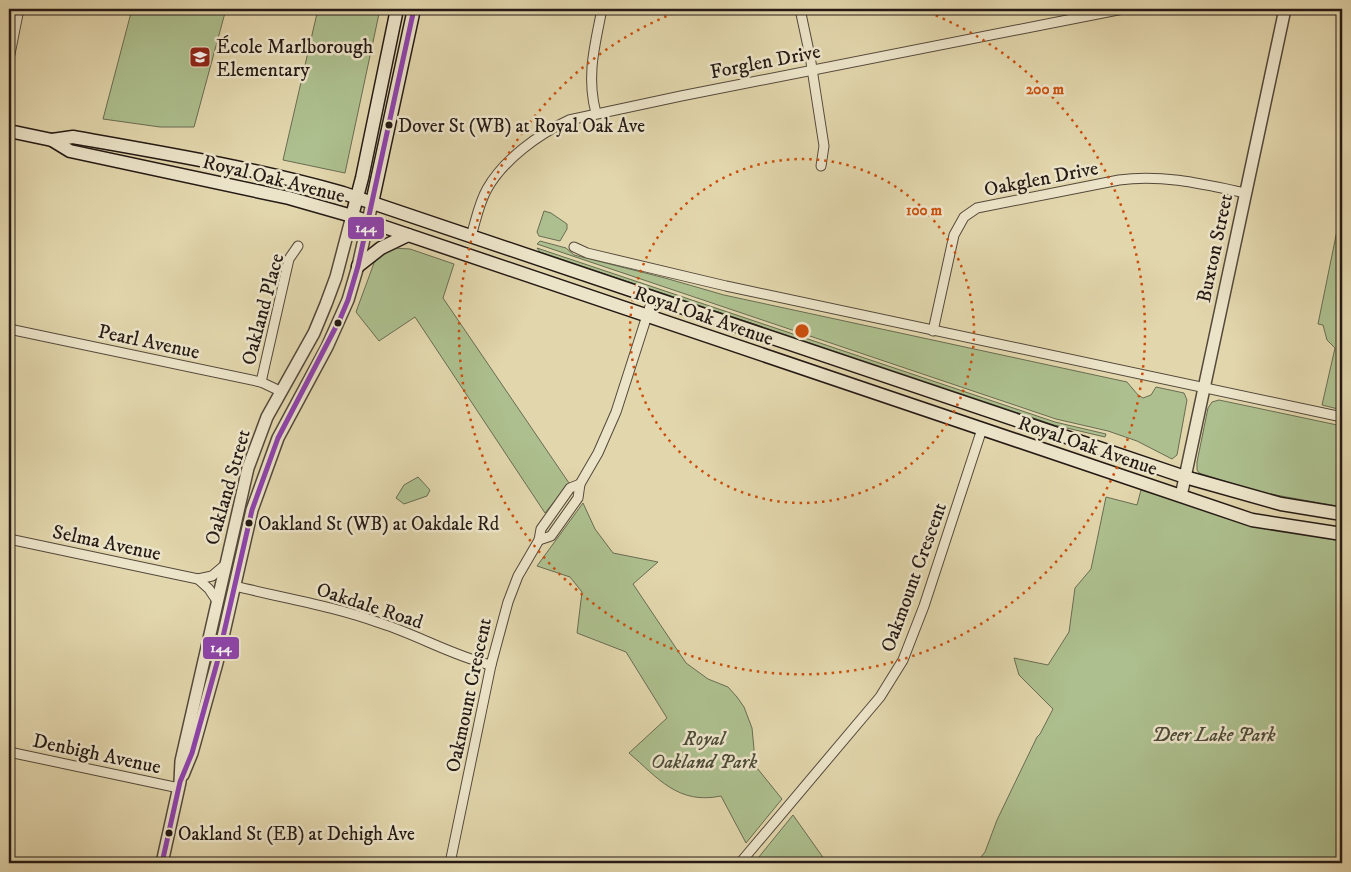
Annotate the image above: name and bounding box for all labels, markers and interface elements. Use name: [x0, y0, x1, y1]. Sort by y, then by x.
place label: École Marlborough Elementary: [216, 35, 374, 83]
street label: Forglen Drive: [708, 40, 823, 85]
school or university icon: École Marlborough Elementary: [188, 45, 212, 69]
text: 200 m: [1026, 80, 1065, 99]
place label: Dover St (WB) at Royal Oak Ave: [398, 115, 645, 138]
marker: Dover St (WB) at Royal Oak Ave: [384, 120, 394, 130]
street label: Royal Oak Avenue: [200, 150, 347, 209]
street label: Oakglen Drive: [982, 156, 1100, 203]
street label: Buxton Street: [1192, 192, 1239, 305]
text: 100 m: [906, 201, 943, 220]
line badge: 144: [347, 216, 385, 240]
text: 144: [355, 219, 378, 237]
street label: Oakland Place: [237, 251, 290, 368]
street label: Royal Oak Avenue: [631, 281, 776, 352]
unlabelled marker: [333, 318, 343, 328]
street label: Pearl Avenue: [96, 319, 202, 365]
centre of rings: [793, 322, 811, 340]
street label: Royal Oak Avenue: [1015, 411, 1160, 482]
street label: Oakland Street: [200, 427, 257, 548]
street label: Oakmount Crescent: [876, 499, 953, 656]
place label: Oakland St (WB) at Oakdale Rd: [258, 513, 500, 536]
marker: Oakland St (WB) at Oakdale Rd: [244, 518, 254, 528]
street label: Selma Avenue: [50, 520, 163, 567]
street label: Oakdale Road: [313, 577, 426, 635]
street label: Oakmount Crescent: [441, 616, 498, 775]
line badge: 144: [202, 636, 240, 660]
text: 144: [210, 639, 233, 657]
park label: Deer Lake Park: [1152, 723, 1276, 748]
park label: Royal Oakland Park: [651, 727, 758, 775]
street label: Denbigh Avenue: [30, 729, 163, 780]
place label: Oakland St (EB) at Dehigh Ave: [178, 823, 415, 846]
marker: Oakland St (EB) at Dehigh Ave: [164, 828, 174, 838]

